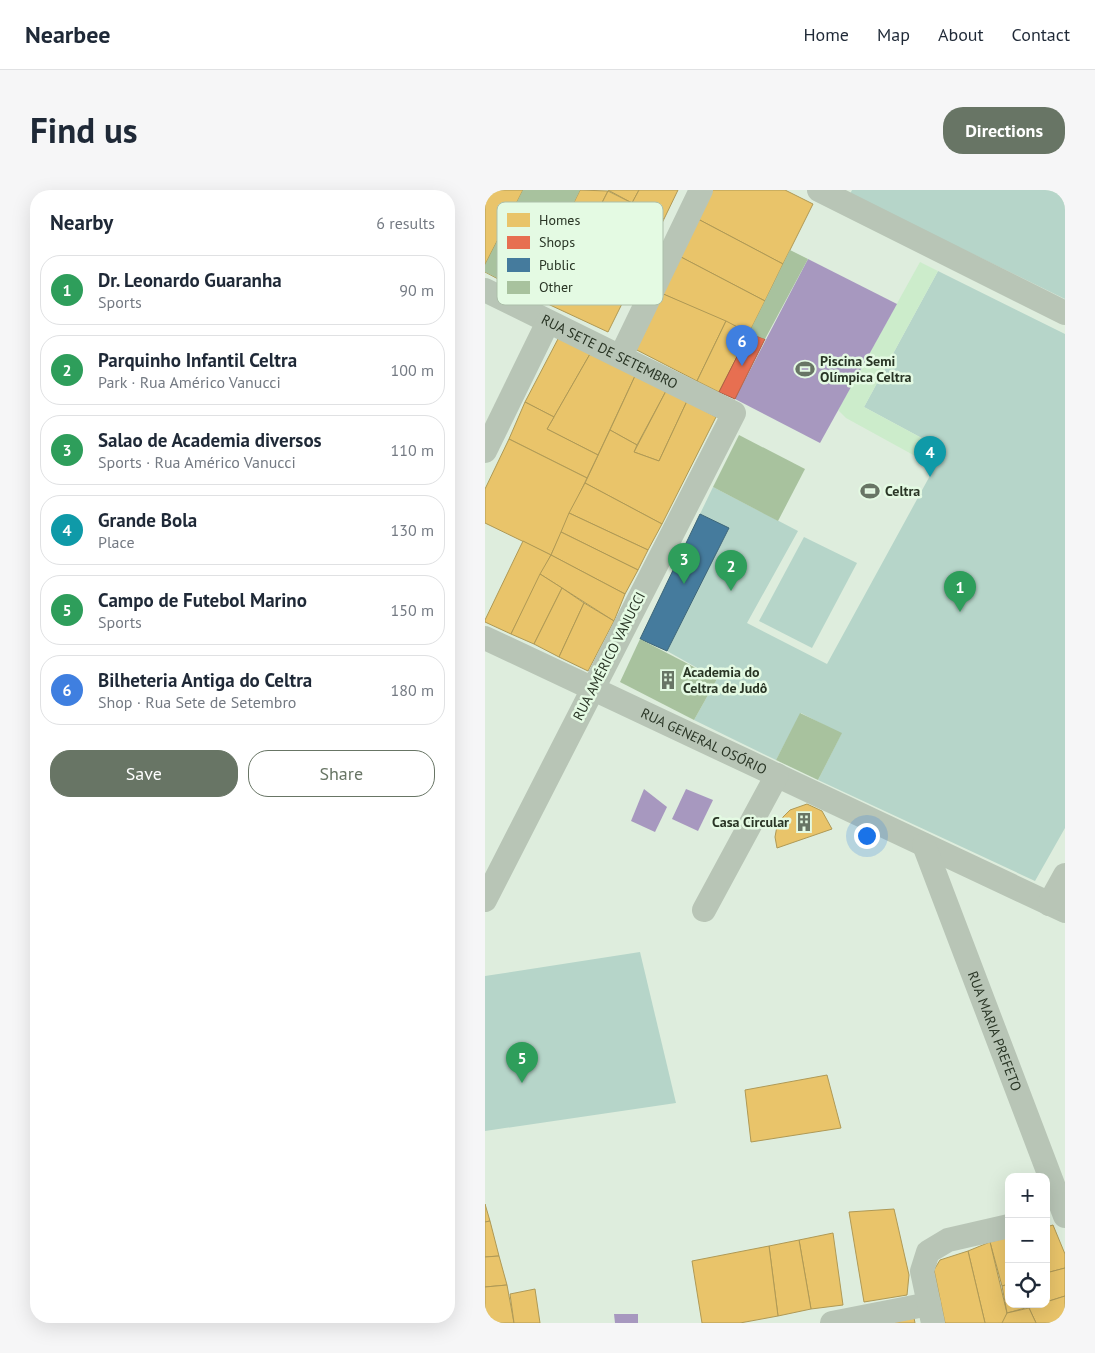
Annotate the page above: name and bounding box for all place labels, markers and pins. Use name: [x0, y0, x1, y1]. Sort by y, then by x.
pin: 6: [726, 325, 758, 366]
place label: Piscina Semi Olímpica Celtra: [820, 352, 912, 386]
sports icon: Piscina Semi Olímpica Celtra: [794, 358, 816, 380]
pin: 4: [914, 436, 946, 477]
sports icon: Celtra: [859, 480, 881, 502]
place label: Celtra: [885, 482, 920, 500]
pin: 3: [668, 543, 700, 584]
pin: 2: [715, 550, 747, 591]
pin: 1: [944, 571, 976, 612]
place label: Academia do Celtra de Judô: [683, 663, 768, 697]
building icon: Academia do Celtra de Judô: [657, 669, 679, 691]
building icon: Casa Circular: [793, 811, 815, 833]
place label: Casa Circular: [712, 813, 789, 831]
pin: 5: [506, 1042, 538, 1083]

